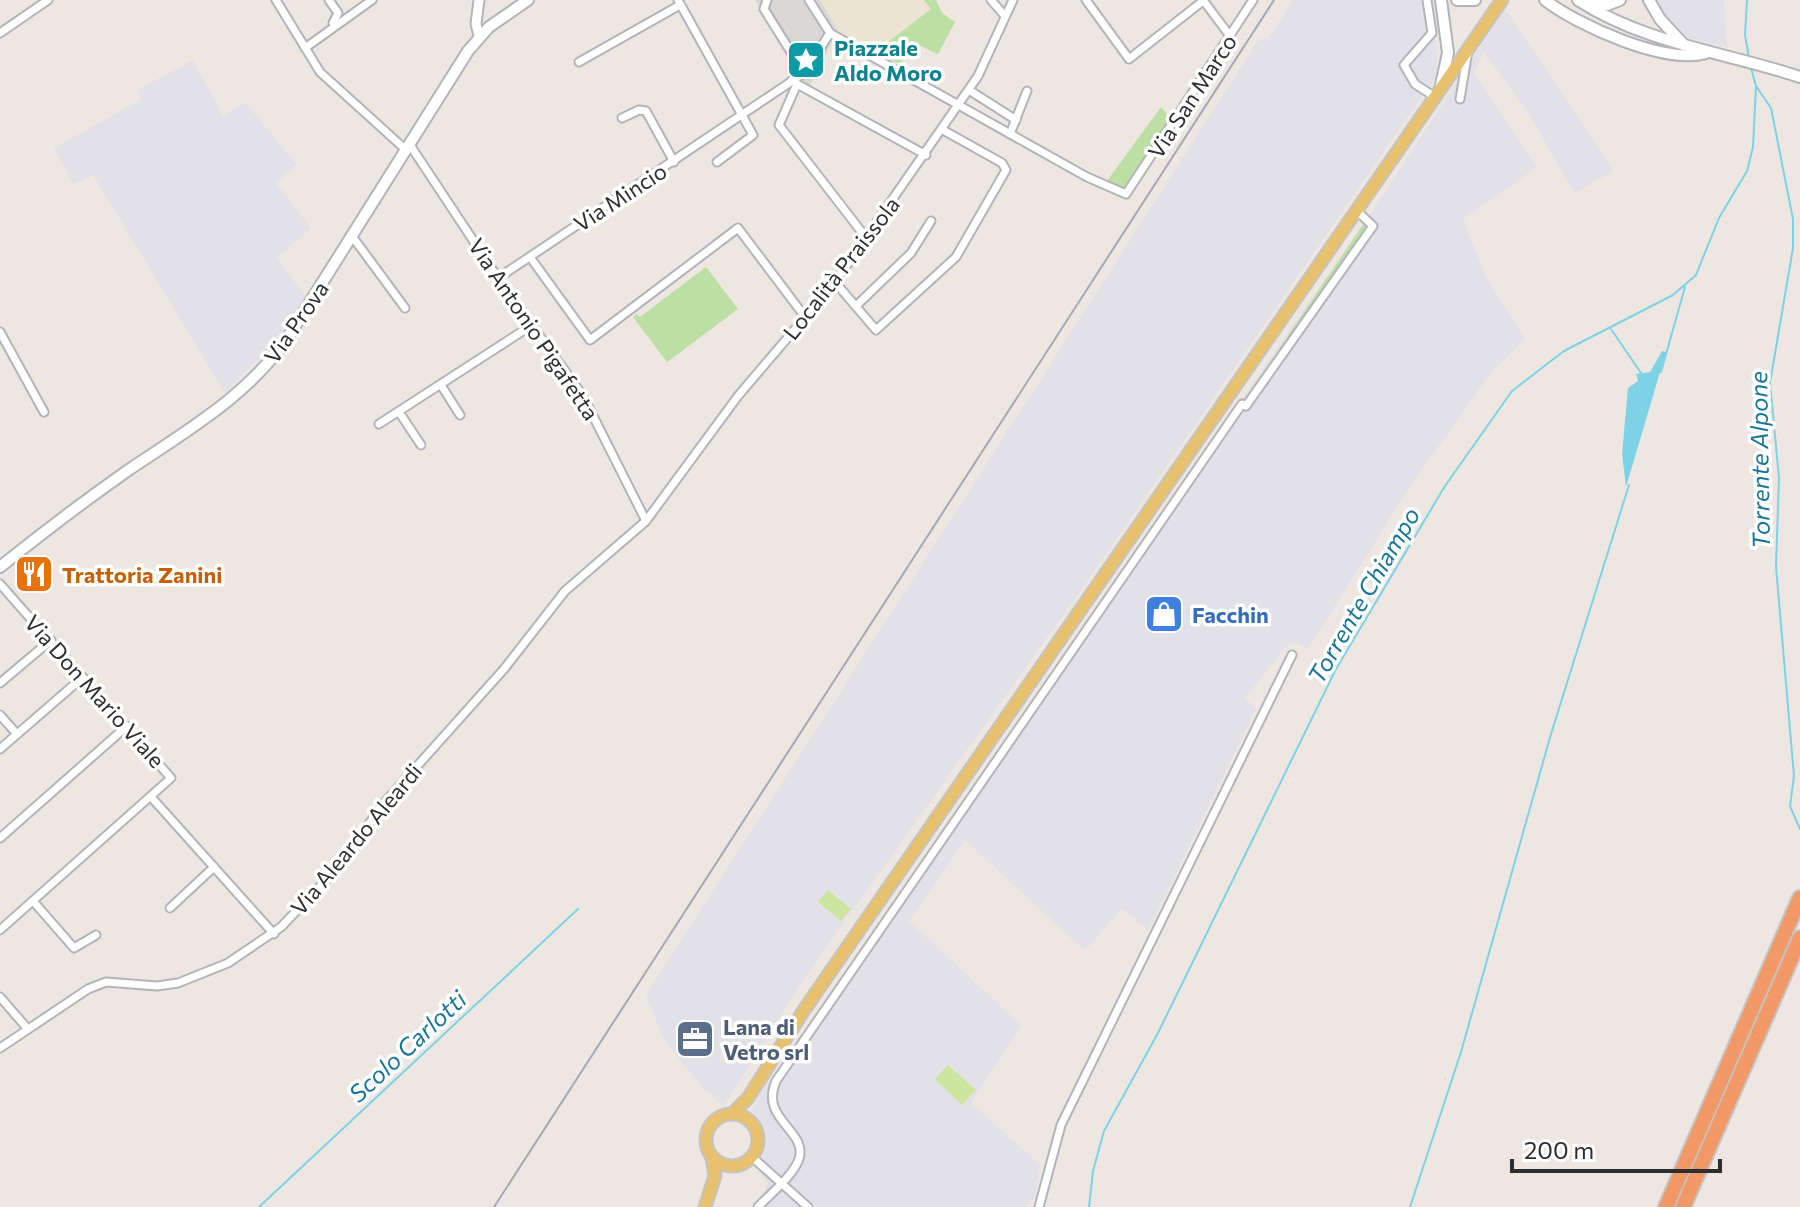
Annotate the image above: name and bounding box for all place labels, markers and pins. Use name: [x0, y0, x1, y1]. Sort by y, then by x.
place label: Piazzale Aldo Moro: [834, 34, 942, 86]
place icon: Piazzale Aldo Moro: [785, 39, 827, 81]
restaurant icon: Trattoria Zanini: [13, 553, 55, 595]
place label: Trattoria Zanini: [62, 561, 222, 588]
shop icon: Facchin: [1143, 593, 1185, 635]
place label: Facchin: [1192, 601, 1269, 628]
place label: Lana di Vetro srl: [723, 1013, 809, 1065]
office icon: Lana di Vetro srl: [674, 1018, 716, 1060]

